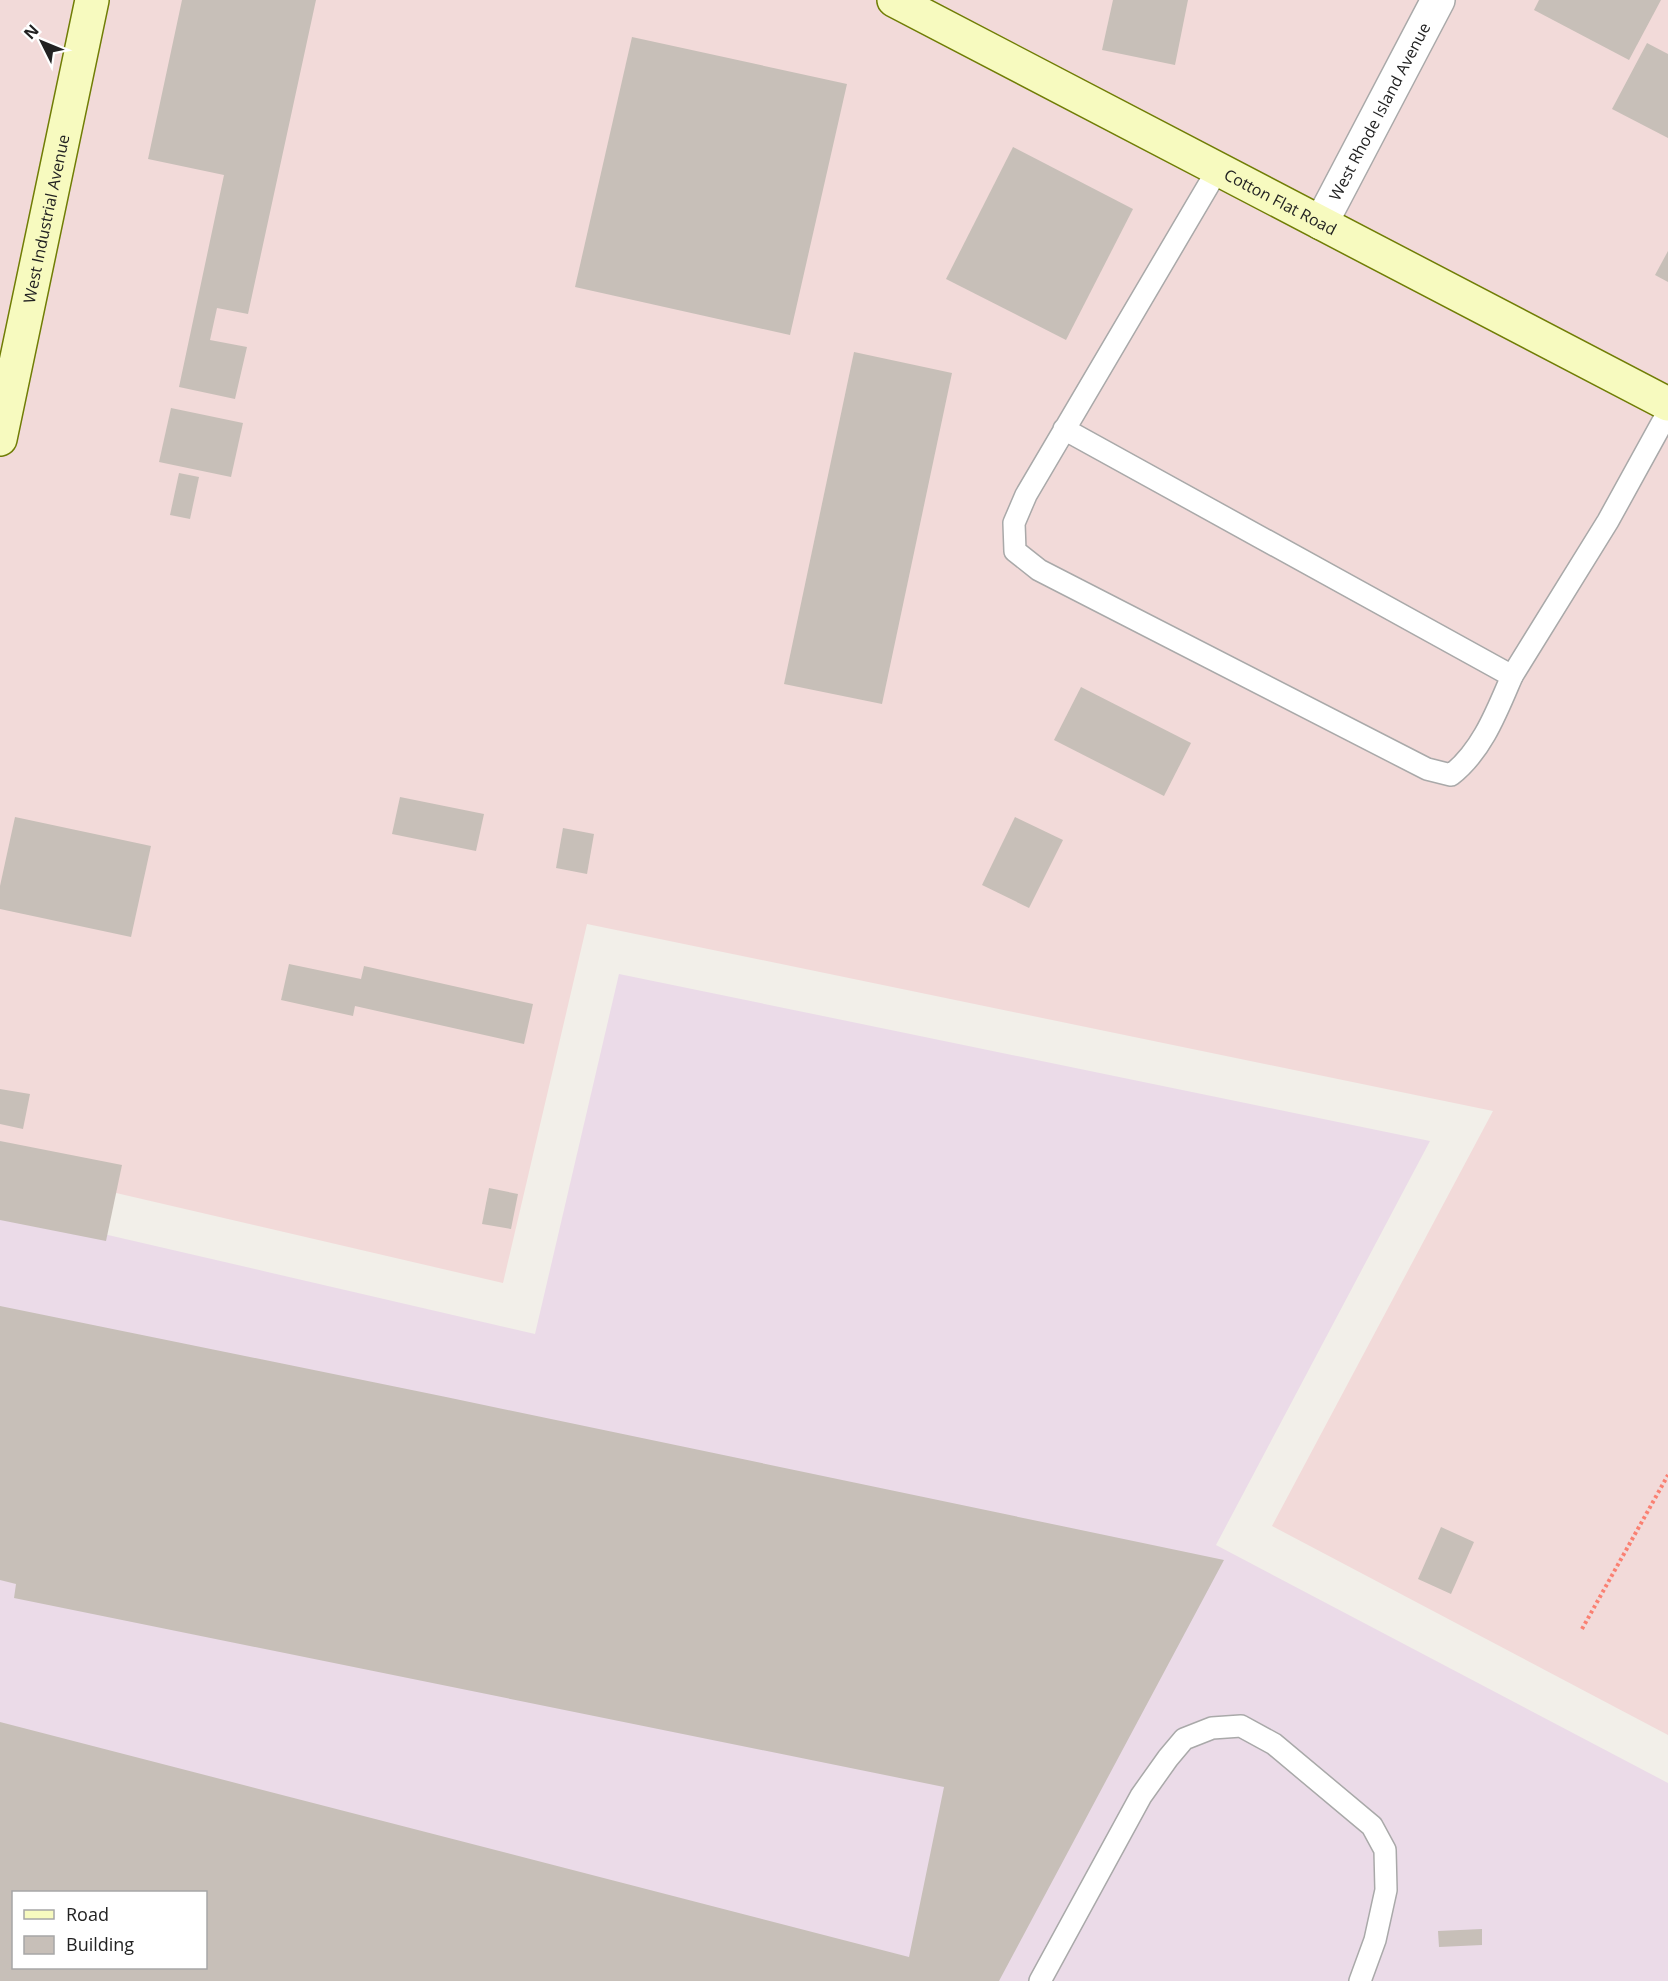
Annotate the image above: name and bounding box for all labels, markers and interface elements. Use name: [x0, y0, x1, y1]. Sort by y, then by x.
north arrow: [12, 12, 72, 72]
street label: West Rhode Island Avenue: [1324, 19, 1435, 204]
text: N: [19, 20, 44, 44]
street label: West Industrial Avenue: [18, 132, 75, 305]
street label: Cotton Flat Road: [1220, 163, 1341, 240]
legend: [12, 1891, 207, 1969]
text: Road: [66, 1902, 109, 1926]
text: Building: [66, 1932, 134, 1956]

